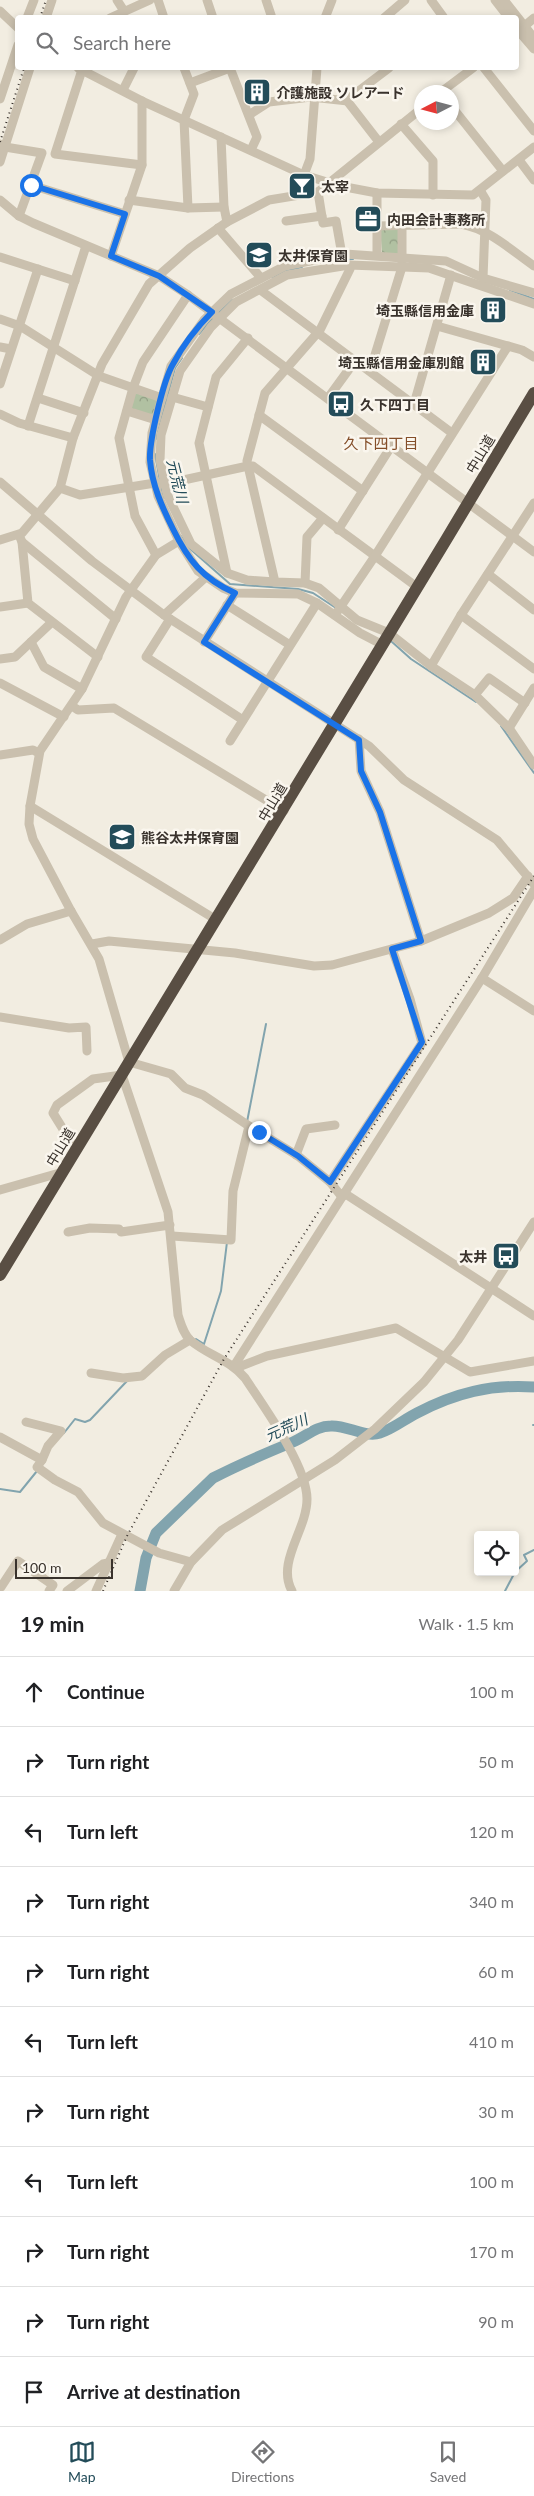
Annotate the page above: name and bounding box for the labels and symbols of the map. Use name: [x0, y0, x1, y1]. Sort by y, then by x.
building icon: 介護施設 ソレアード: [242, 77, 272, 107]
place label: 介護施設 ソレアード: [276, 84, 405, 101]
north arrow: [414, 85, 459, 130]
bar icon: 太宰: [287, 171, 317, 201]
route start: [20, 174, 43, 197]
place label: 太宰: [321, 178, 349, 195]
office icon: 内田会計事務所: [353, 204, 383, 234]
place label: 内田会計事務所: [387, 211, 485, 228]
school or university icon: 太井保育園: [244, 240, 274, 270]
place label: 太井保育園: [278, 247, 348, 264]
building icon: 埼玉縣信用金庫: [478, 295, 508, 325]
place label: 埼玉縣信用金庫: [376, 302, 474, 319]
building icon: 埼玉縣信用金庫別館: [468, 347, 498, 377]
place label: 埼玉縣信用金庫別館: [338, 354, 464, 371]
bus stop icon: 久下四丁目: [326, 389, 356, 419]
place label: 久下四丁目: [360, 396, 430, 413]
street label: 中山道: [462, 432, 498, 476]
district label: 久下四丁目: [343, 434, 419, 452]
water label: 元荒川: [164, 457, 193, 507]
street label: 中山道: [254, 780, 290, 824]
school or university icon: 熊谷太井保育園: [107, 822, 137, 852]
place label: 熊谷太井保育園: [141, 829, 239, 846]
route end: [248, 1121, 271, 1144]
street label: 中山道: [42, 1125, 78, 1169]
bus stop icon: 太井: [491, 1241, 521, 1271]
place label: 太井: [459, 1248, 487, 1265]
water label: 元荒川: [262, 1409, 312, 1444]
scale bar: [15, 1556, 112, 1579]

